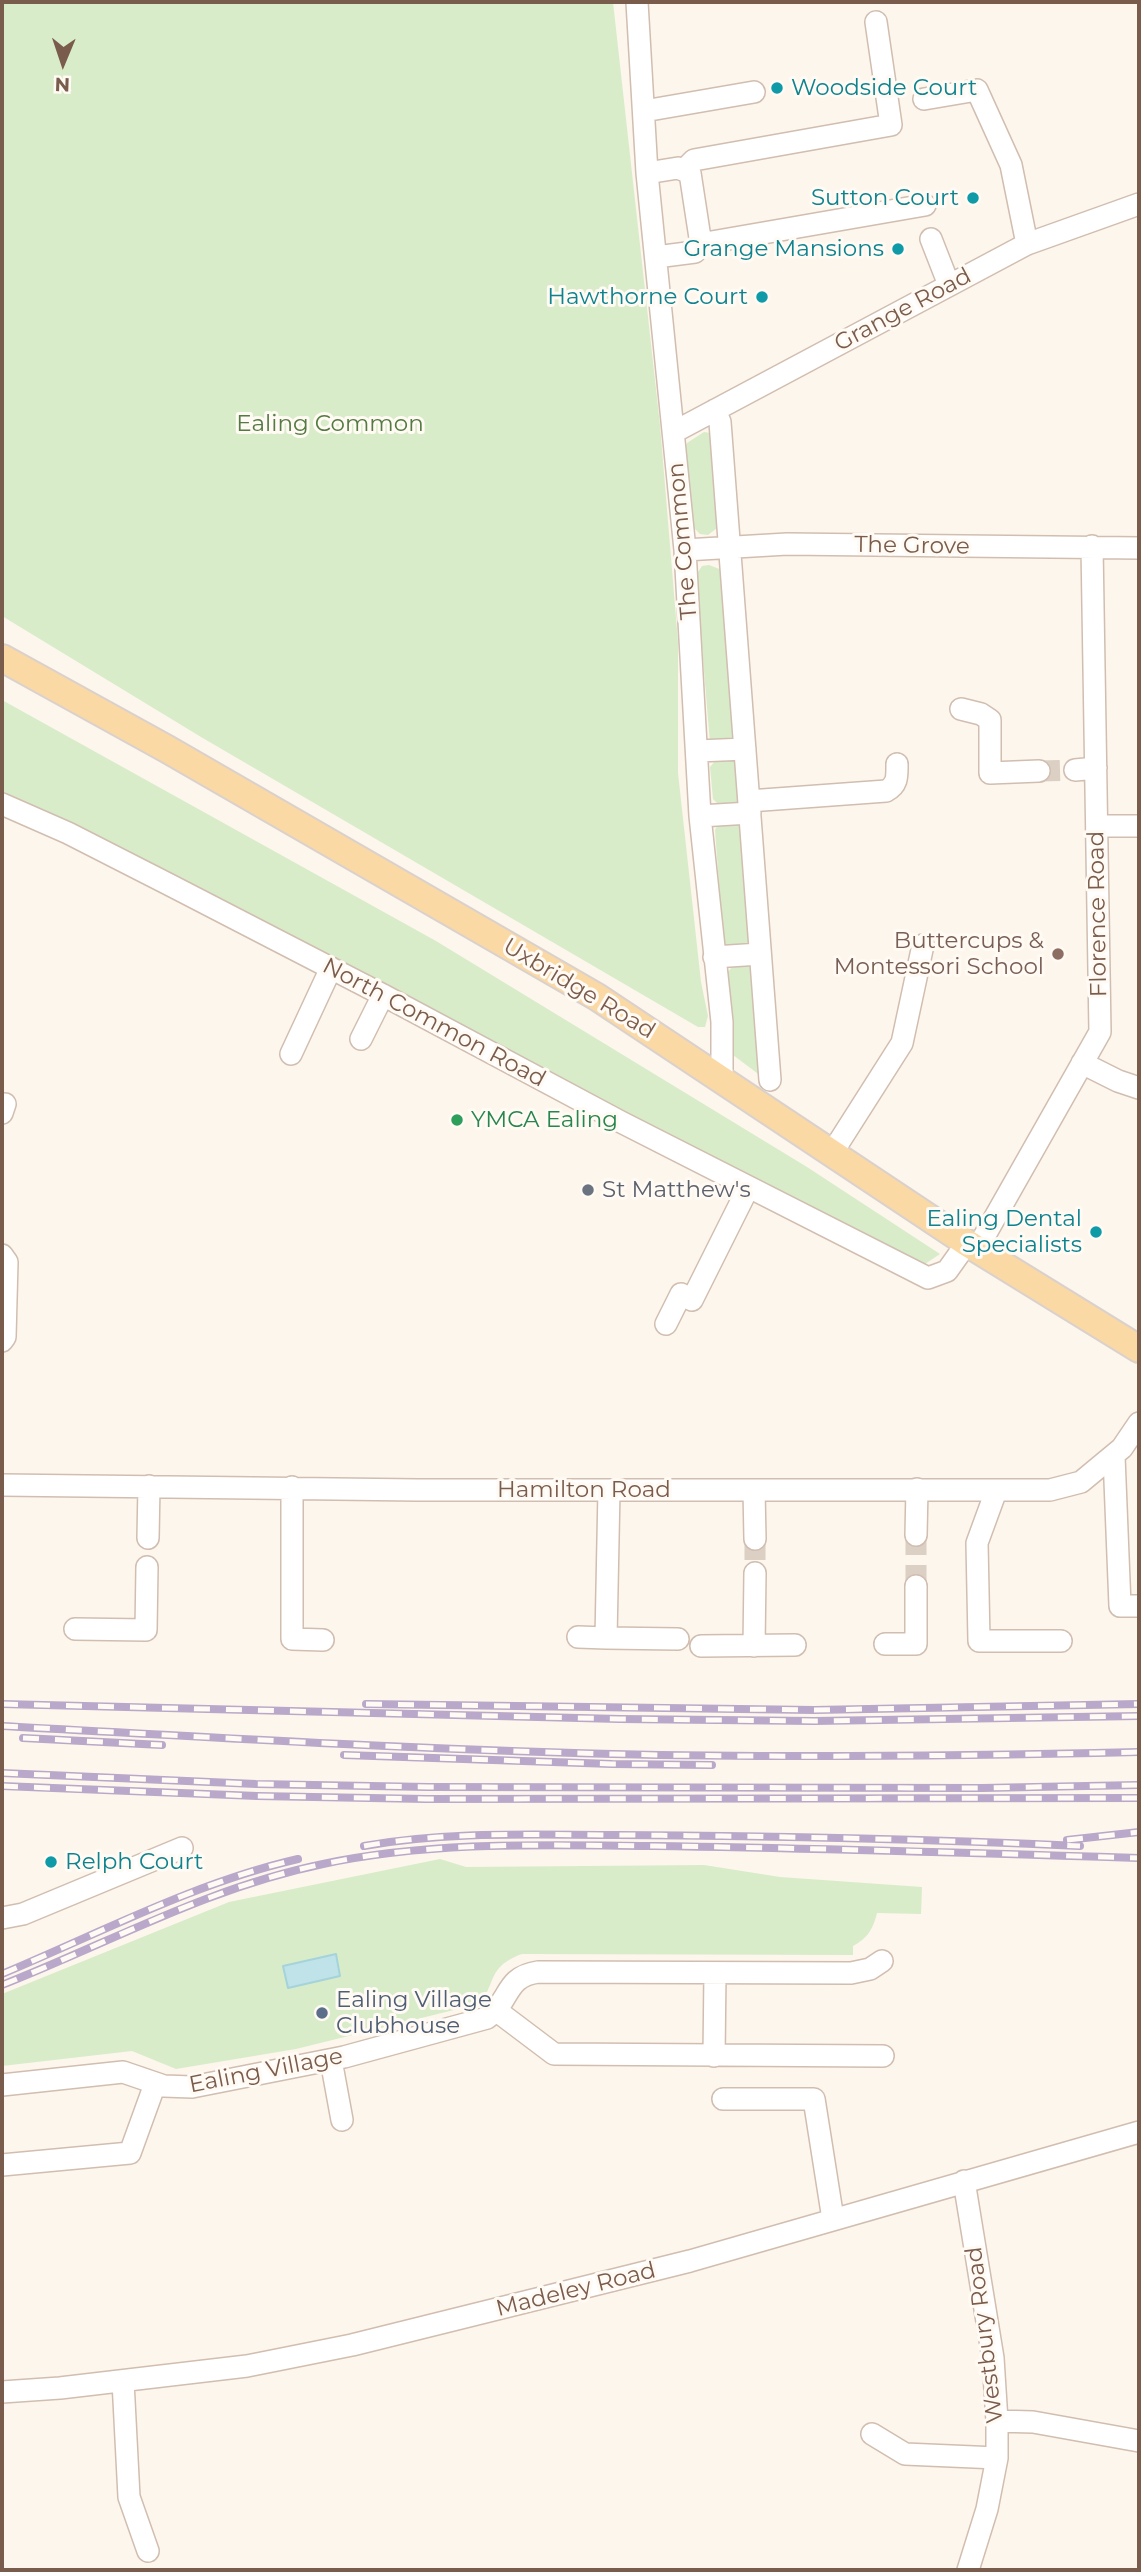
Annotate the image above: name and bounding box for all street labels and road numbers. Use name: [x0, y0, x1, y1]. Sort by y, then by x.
street label: Grange Road: [830, 262, 976, 358]
street label: The Common: [662, 461, 704, 621]
street label: The Grove: [854, 531, 970, 561]
street label: Florence Road: [1083, 831, 1113, 997]
street label: Uxbridge Road: [498, 933, 660, 1045]
street label: North Common Road: [318, 952, 550, 1094]
street label: Hamilton Road: [497, 1476, 671, 1504]
street label: Ealing Village: [187, 2043, 345, 2099]
street label: Westbury Road: [960, 2245, 1010, 2425]
street label: Madeley Road: [493, 2257, 659, 2323]

